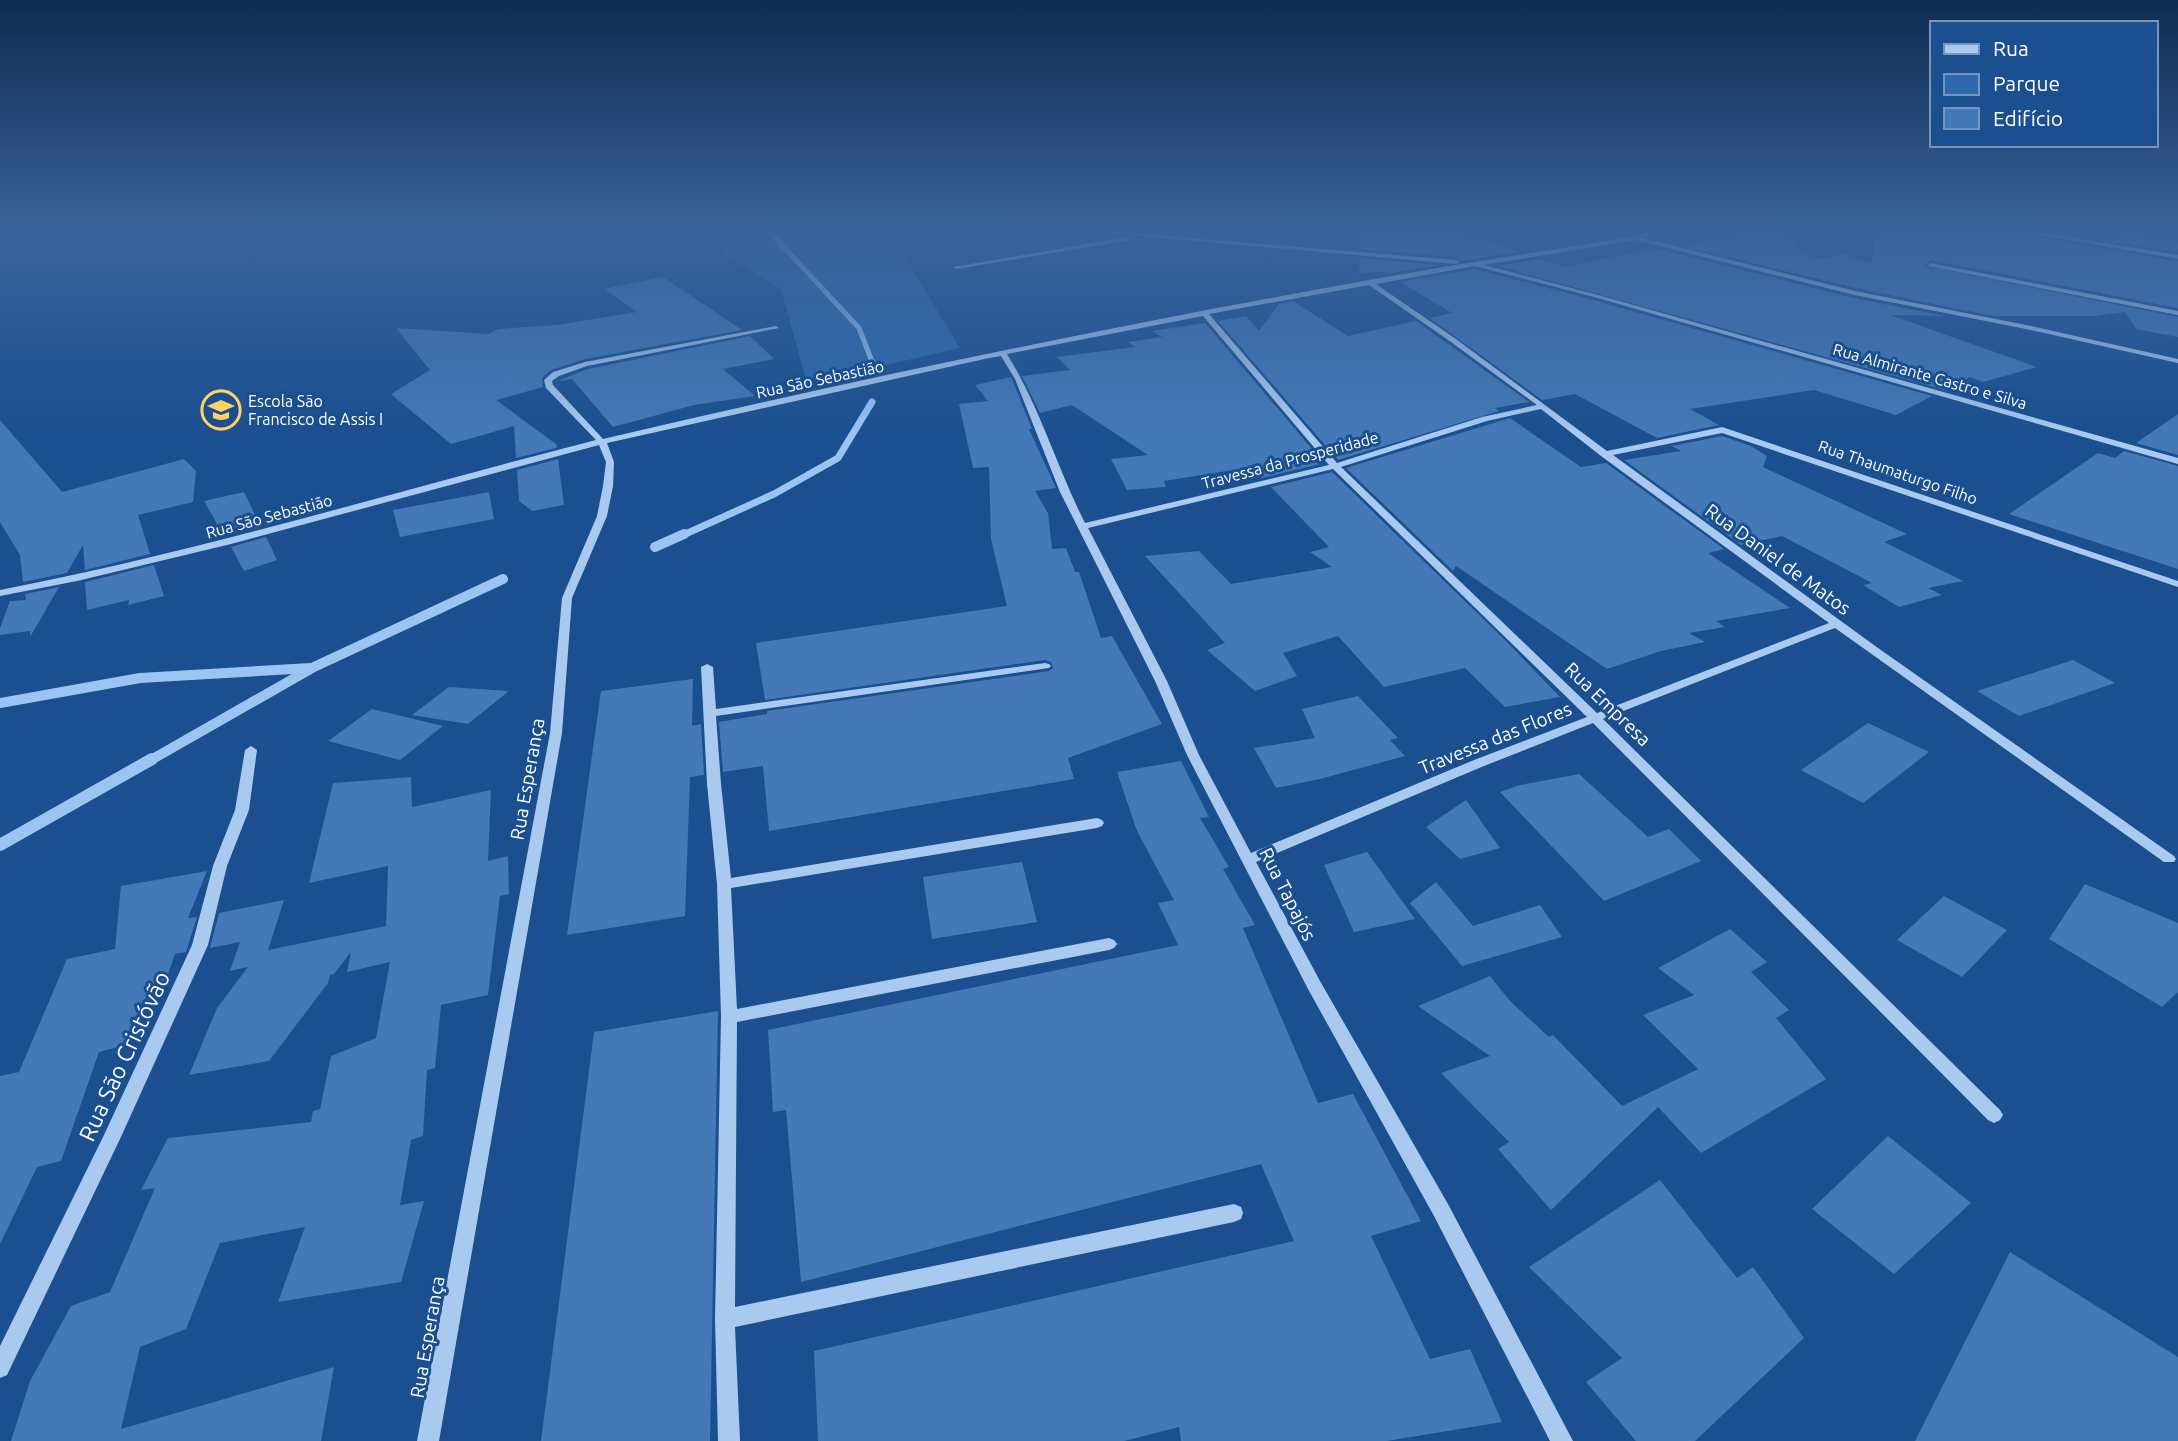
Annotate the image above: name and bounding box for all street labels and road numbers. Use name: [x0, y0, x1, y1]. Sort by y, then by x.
street label: Rua Almirante Castro e Silva: [1831, 340, 2029, 412]
street label: Rua São Sebastião: [754, 357, 886, 401]
street label: Travessa da Prosperidade: [1200, 428, 1380, 492]
street label: Rua Thaumaturgo Filho: [1816, 436, 1980, 508]
street label: Rua São Sebastião: [204, 490, 334, 542]
street label: Rua Daniel de Matos: [1701, 499, 1855, 619]
street label: Rua Empresa: [1561, 658, 1655, 750]
street label: Travessa das Flores: [1415, 697, 1575, 779]
street label: Rua Esperança: [505, 716, 549, 842]
street label: Rua Tapajós: [1255, 844, 1321, 944]
street label: Rua São Cristóvão: [74, 967, 174, 1145]
street label: Rua Esperança: [405, 1274, 449, 1400]

